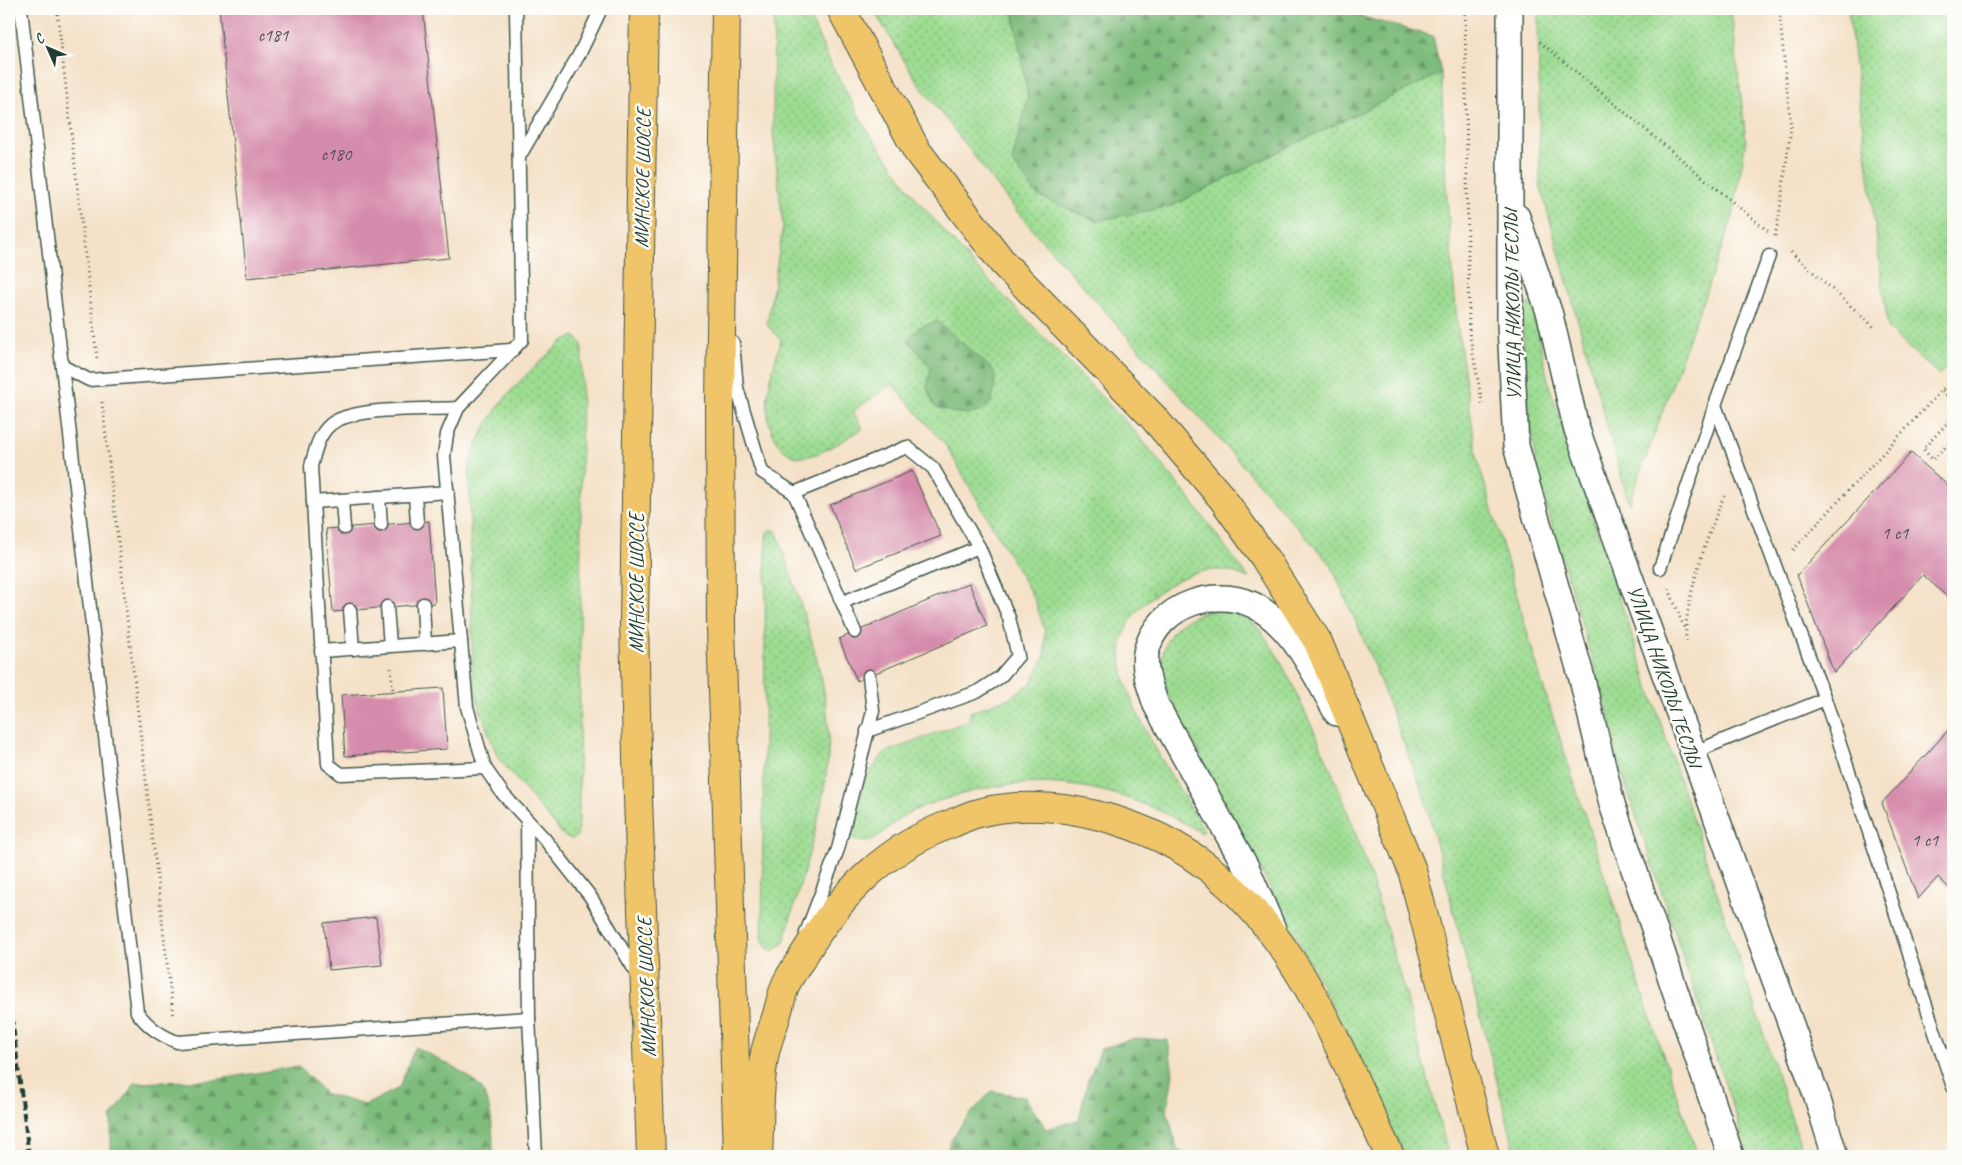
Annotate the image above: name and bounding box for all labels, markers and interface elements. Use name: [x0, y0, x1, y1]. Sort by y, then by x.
north arrow: [22, 22, 72, 72]
house number: с181: [258, 24, 289, 46]
text: С: [31, 29, 49, 48]
street label: МИНСКОЕ ШОССЕ: [629, 105, 656, 248]
house number: с180: [321, 143, 353, 165]
street label: УЛИЦА НИКОЛЫ ТЕСЛЫ: [1498, 206, 1527, 400]
street label: МИНСКОЕ ШОССЕ: [624, 510, 649, 653]
house number: 1 с1: [1882, 522, 1909, 544]
street label: УЛИЦА НИКОЛЫ ТЕСЛЫ: [1622, 582, 1709, 774]
house number: 1 с1: [1912, 829, 1939, 851]
street label: МИНСКОЕ ШОССЕ: [631, 914, 661, 1057]

